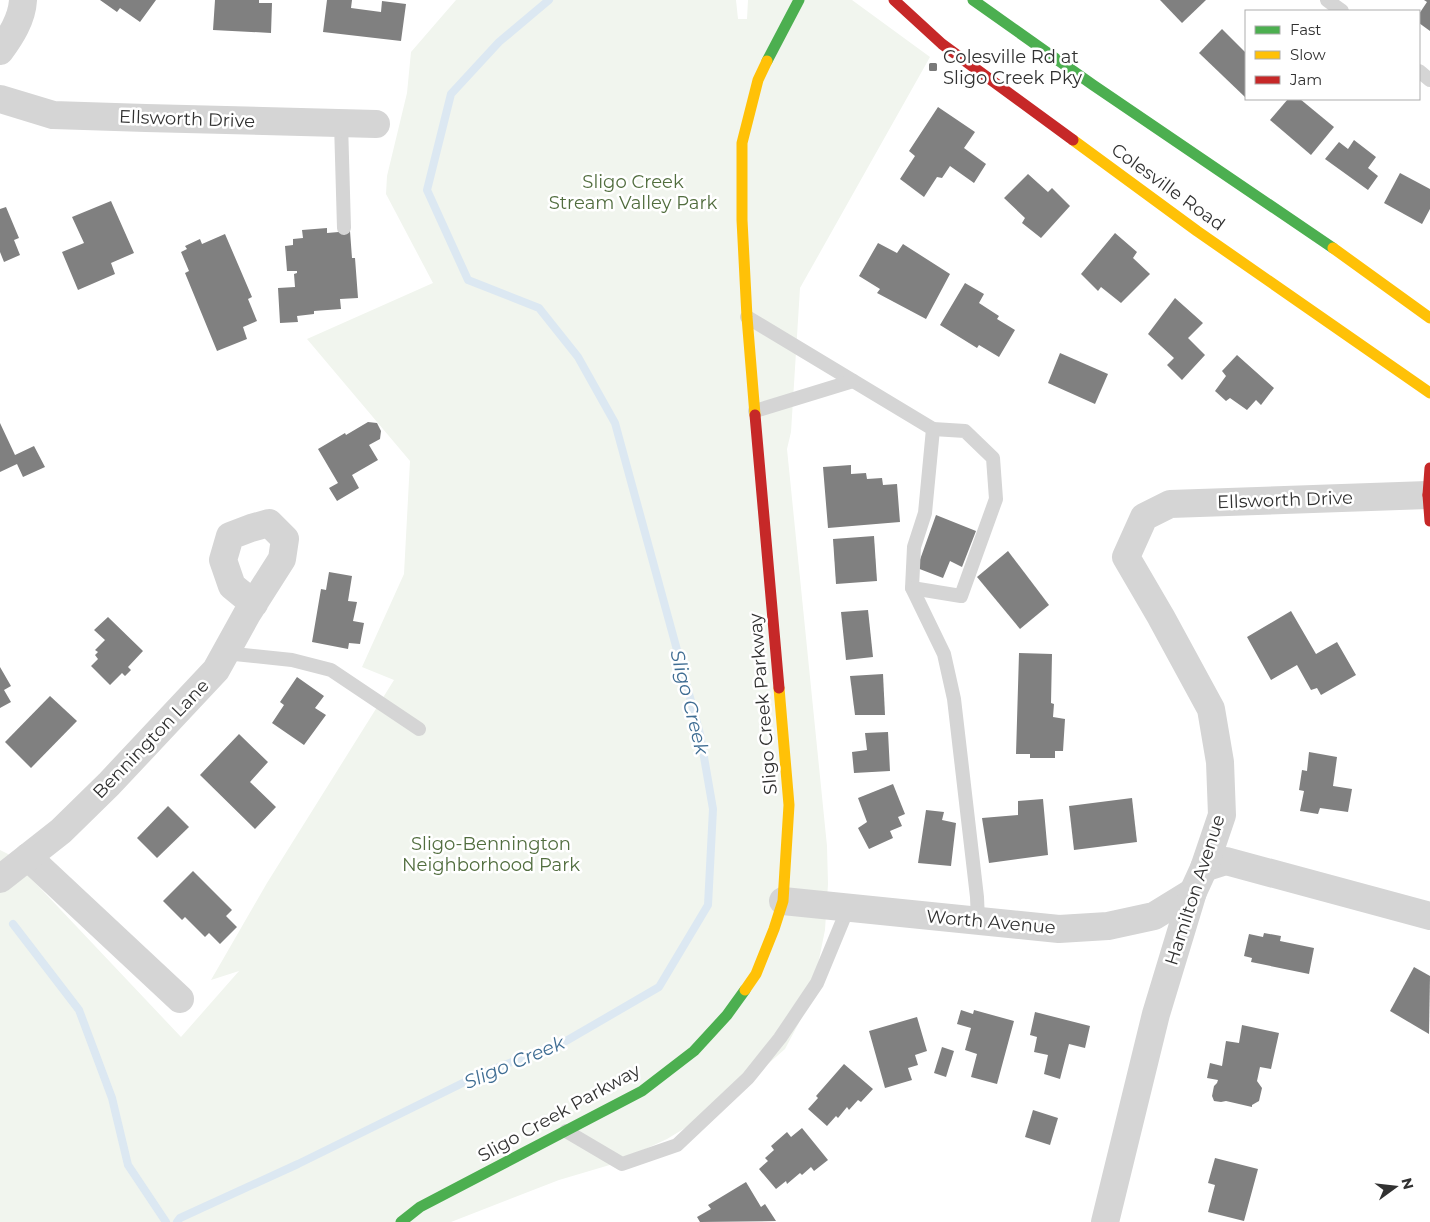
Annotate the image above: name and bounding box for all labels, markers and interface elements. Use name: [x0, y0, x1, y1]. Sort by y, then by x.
legend: [1245, 10, 1420, 100]
text: Fast: [1290, 20, 1321, 39]
text: Slow: [1290, 45, 1326, 64]
place label: Colesville Rd at Sligo Creek Pky: [943, 46, 1082, 89]
marker: Colesville Rd at Sligo Creek Pky: [927, 61, 939, 73]
text: Jam: [1289, 70, 1322, 89]
street label: Ellsworth Drive: [119, 106, 255, 132]
street label: Colesville Road: [1107, 138, 1229, 236]
park label: Sligo Creek Stream Valley Park: [549, 171, 718, 214]
street label: Ellsworth Drive: [1217, 487, 1353, 513]
street label: Sligo Creek Parkway: [744, 612, 782, 796]
water label: Sligo Creek: [665, 647, 714, 758]
street label: Bennington Lane: [88, 675, 214, 803]
street label: Hamilton Avenue: [1160, 812, 1230, 968]
park label: Sligo-Bennington Neighborhood Park: [402, 833, 580, 876]
street label: Worth Avenue: [925, 905, 1057, 939]
water label: Sligo Creek: [460, 1031, 569, 1094]
street label: Sligo Creek Parkway: [474, 1059, 644, 1167]
north arrow: [1370, 1162, 1420, 1212]
text: N: [1397, 1176, 1418, 1191]

